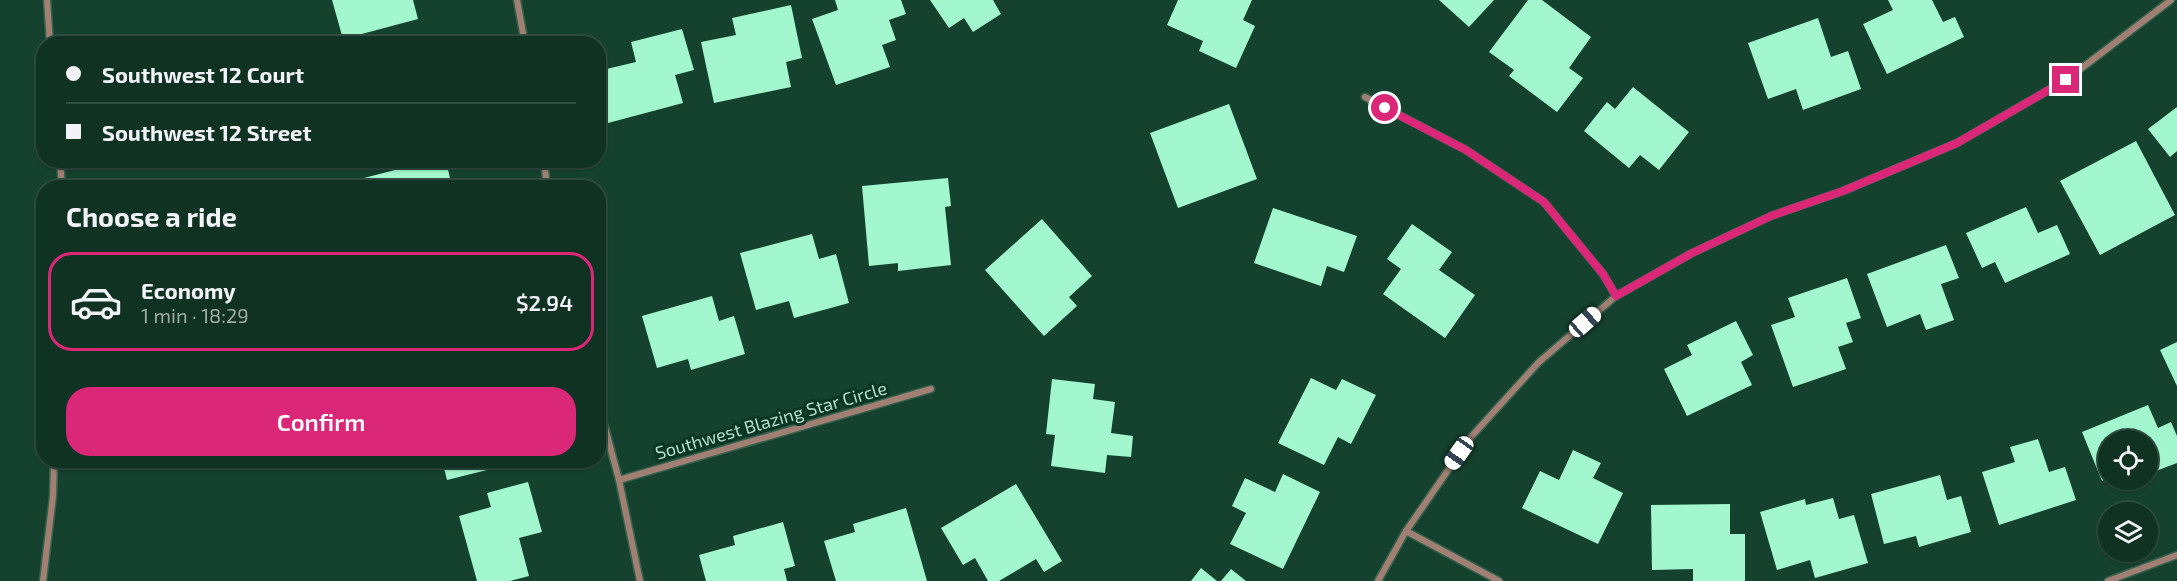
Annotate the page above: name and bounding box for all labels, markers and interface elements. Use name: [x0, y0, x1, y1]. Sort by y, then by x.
text: Southwest 12 Court: [102, 61, 304, 87]
route end: [2052, 66, 2079, 93]
route start: [1371, 94, 1398, 121]
text: Southwest 12 Street: [102, 119, 312, 145]
text: Choose a ride: [66, 200, 237, 232]
icon: car: [69, 275, 123, 329]
text: Economy: [141, 277, 236, 303]
text: $2.94: [516, 289, 573, 315]
text: 1 min · 18:29: [141, 303, 249, 327]
car: [1566, 303, 1604, 341]
street label: Southwest Blazing Star Circle: [653, 376, 889, 464]
button: Confirm: [66, 387, 576, 456]
map controls: [2098, 430, 2158, 562]
button: locate: [2098, 430, 2158, 490]
car: [1441, 433, 1477, 473]
button: layers: [2098, 502, 2158, 562]

